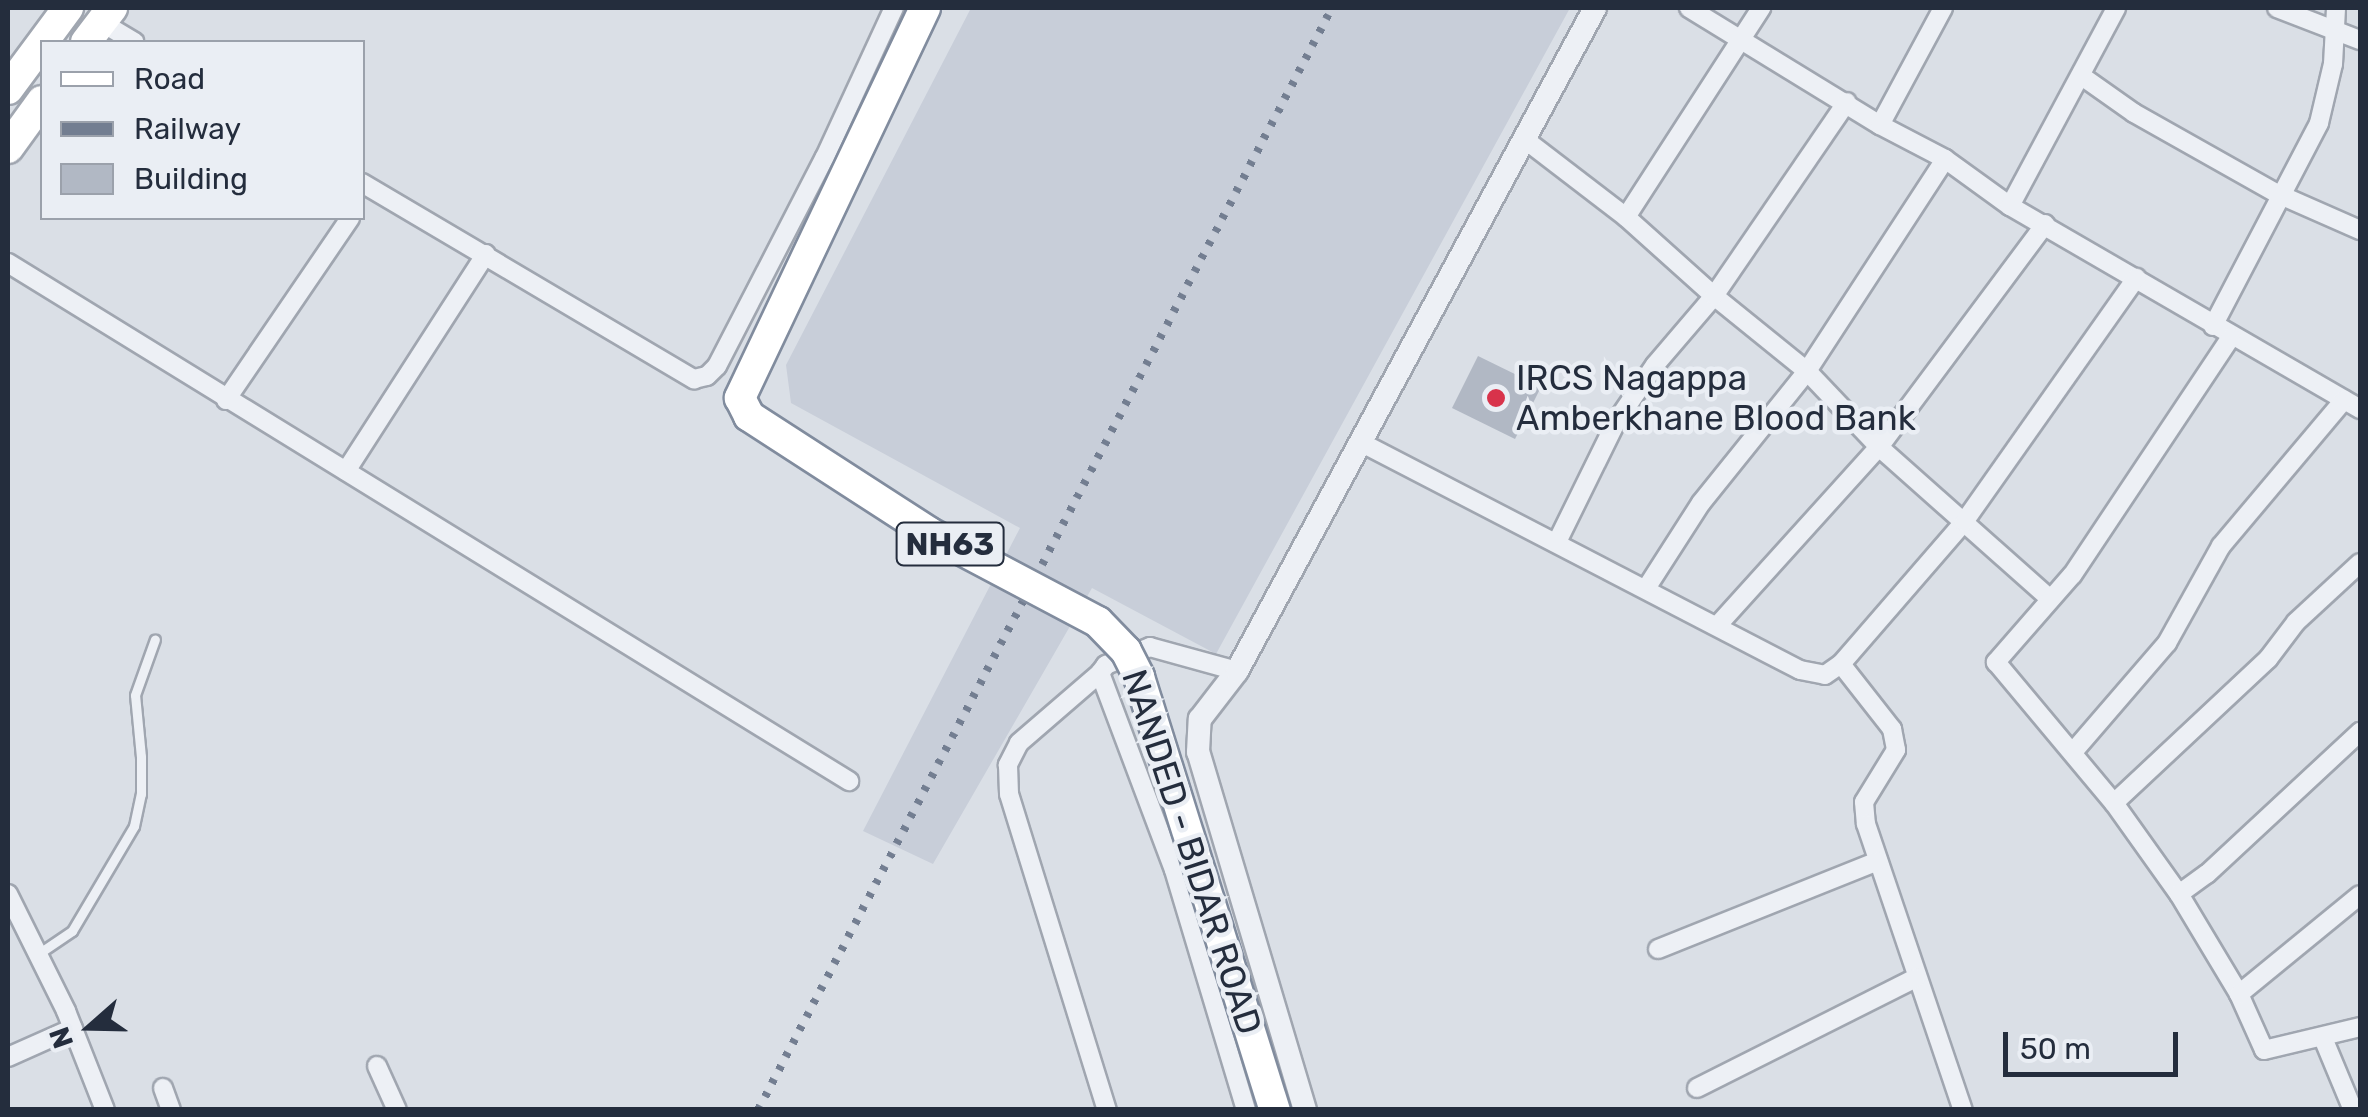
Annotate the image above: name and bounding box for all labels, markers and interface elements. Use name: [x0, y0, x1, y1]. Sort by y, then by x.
legend: [40, 40, 365, 220]
text: Road: [134, 61, 205, 97]
text: Railway: [134, 111, 241, 147]
text: Building: [134, 161, 248, 197]
place label: IRCS Nagappa Amberkhane Blood Bank: [1516, 357, 1916, 439]
marker: IRCS Nagappa Amberkhane Blood Bank: [1485, 387, 1507, 409]
road number: NH63: [895, 517, 1005, 571]
street label: NANDED - BIDAR ROAD: [1113, 664, 1271, 1040]
north arrow: [40, 977, 140, 1077]
scale bar: [2008, 1012, 2183, 1074]
text: N: [42, 1022, 80, 1053]
text: 50 m: [2020, 1031, 2091, 1067]

